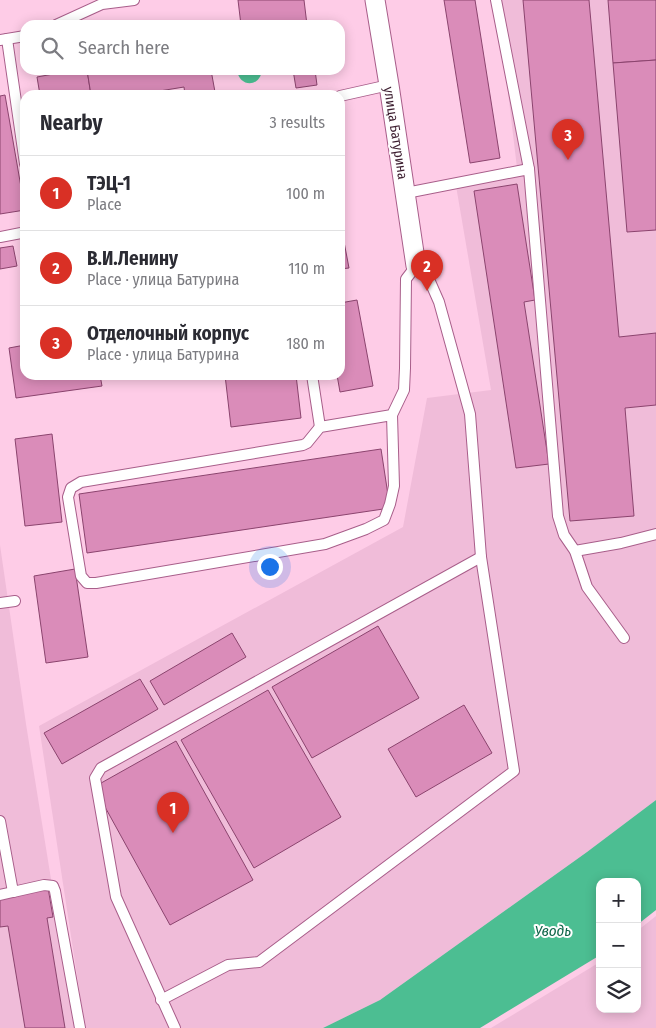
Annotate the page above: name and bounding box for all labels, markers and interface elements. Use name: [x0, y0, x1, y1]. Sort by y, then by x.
search box: [20, 20, 345, 75]
icon: search: [38, 34, 66, 62]
text: Search here: [78, 36, 170, 59]
street label: улица Батурина: [380, 86, 411, 181]
text: Nearby: [40, 110, 102, 136]
text: 3 results: [269, 113, 325, 132]
pin: 3: [552, 119, 584, 160]
text: ТЭЦ-1: [87, 172, 131, 195]
text: 1: [53, 184, 59, 203]
text: 100 m: [286, 184, 325, 203]
text: Place: [87, 195, 122, 214]
text: В.И.Ленину: [87, 247, 178, 270]
pin: 2: [411, 250, 443, 291]
text: 2: [52, 259, 60, 278]
text: 110 m: [288, 259, 325, 278]
text: Place · улица Батурина: [87, 270, 239, 289]
text: Отделочный корпус: [87, 322, 249, 345]
text: 3: [52, 334, 60, 353]
text: 180 m: [286, 334, 325, 353]
text: Place · улица Батурина: [87, 345, 239, 364]
your location: [257, 554, 283, 580]
pin: 1: [157, 792, 189, 833]
map controls: [596, 878, 641, 1013]
button: +: [596, 878, 641, 923]
water label: Уводь: [535, 922, 571, 940]
button: −: [596, 923, 641, 968]
button: layers: [596, 968, 641, 1013]

